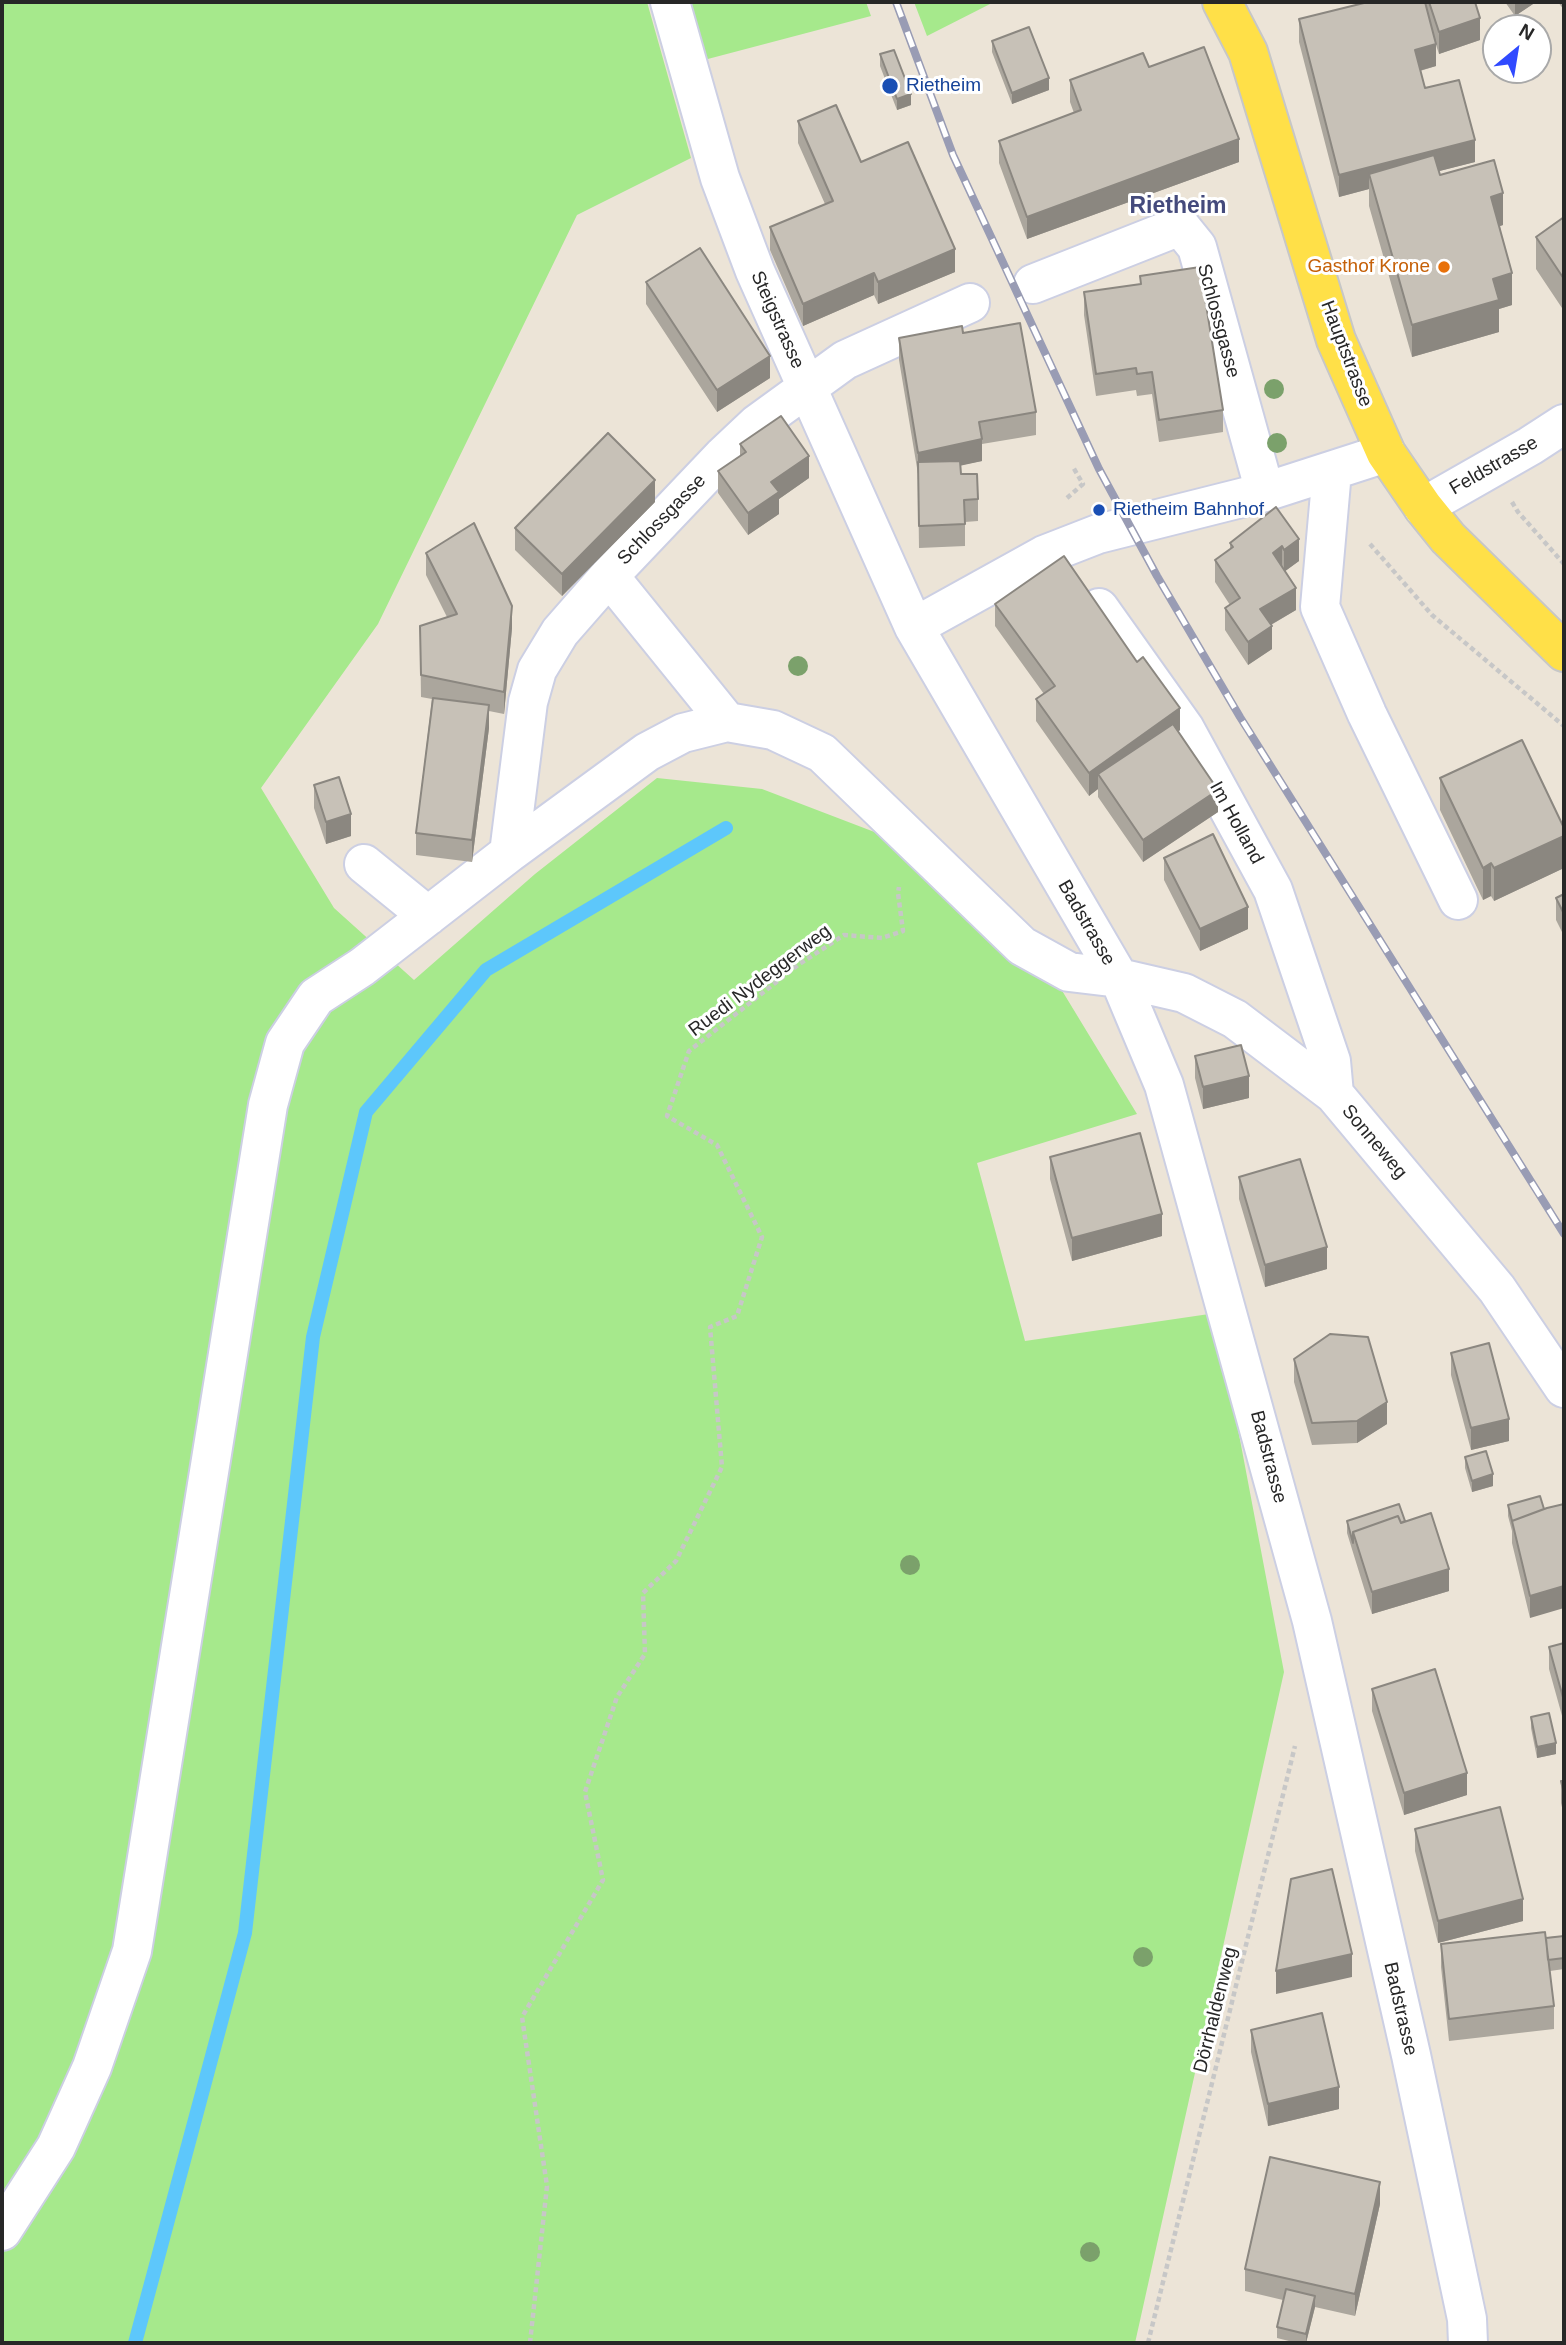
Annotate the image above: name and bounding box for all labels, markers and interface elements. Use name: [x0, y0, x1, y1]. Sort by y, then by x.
north arrow: [1482, 14, 1552, 84]
text: N: [1516, 20, 1538, 45]
place label: Rietheim: [906, 75, 981, 97]
marker: Rietheim: [880, 76, 900, 96]
district label: Rietheim: [1129, 193, 1227, 221]
place label: Gasthof Krone: [1307, 256, 1430, 278]
marker: Gasthof Krone: [1436, 259, 1452, 275]
street label: Schlossgasse: [1192, 261, 1244, 381]
street label: Steigstrasse: [745, 268, 809, 372]
street label: Hauptstrasse: [1315, 298, 1377, 410]
street label: Feldstrasse: [1446, 432, 1542, 500]
street label: Schlossgasse: [613, 470, 711, 570]
place label: Rietheim Bahnhof: [1113, 499, 1264, 521]
marker: Rietheim Bahnhof: [1091, 502, 1107, 518]
street label: Im Holland: [1204, 778, 1268, 868]
street label: Badstrasse: [1052, 876, 1120, 970]
street label: Ruedi Nydeggerweg: [684, 920, 836, 1042]
street label: Sonneweg: [1336, 1100, 1412, 1184]
street label: Badstrasse: [1245, 1408, 1291, 1506]
street label: Dörrhaldenweg: [1189, 1945, 1243, 2075]
street label: Badstrasse: [1378, 1960, 1422, 2058]

